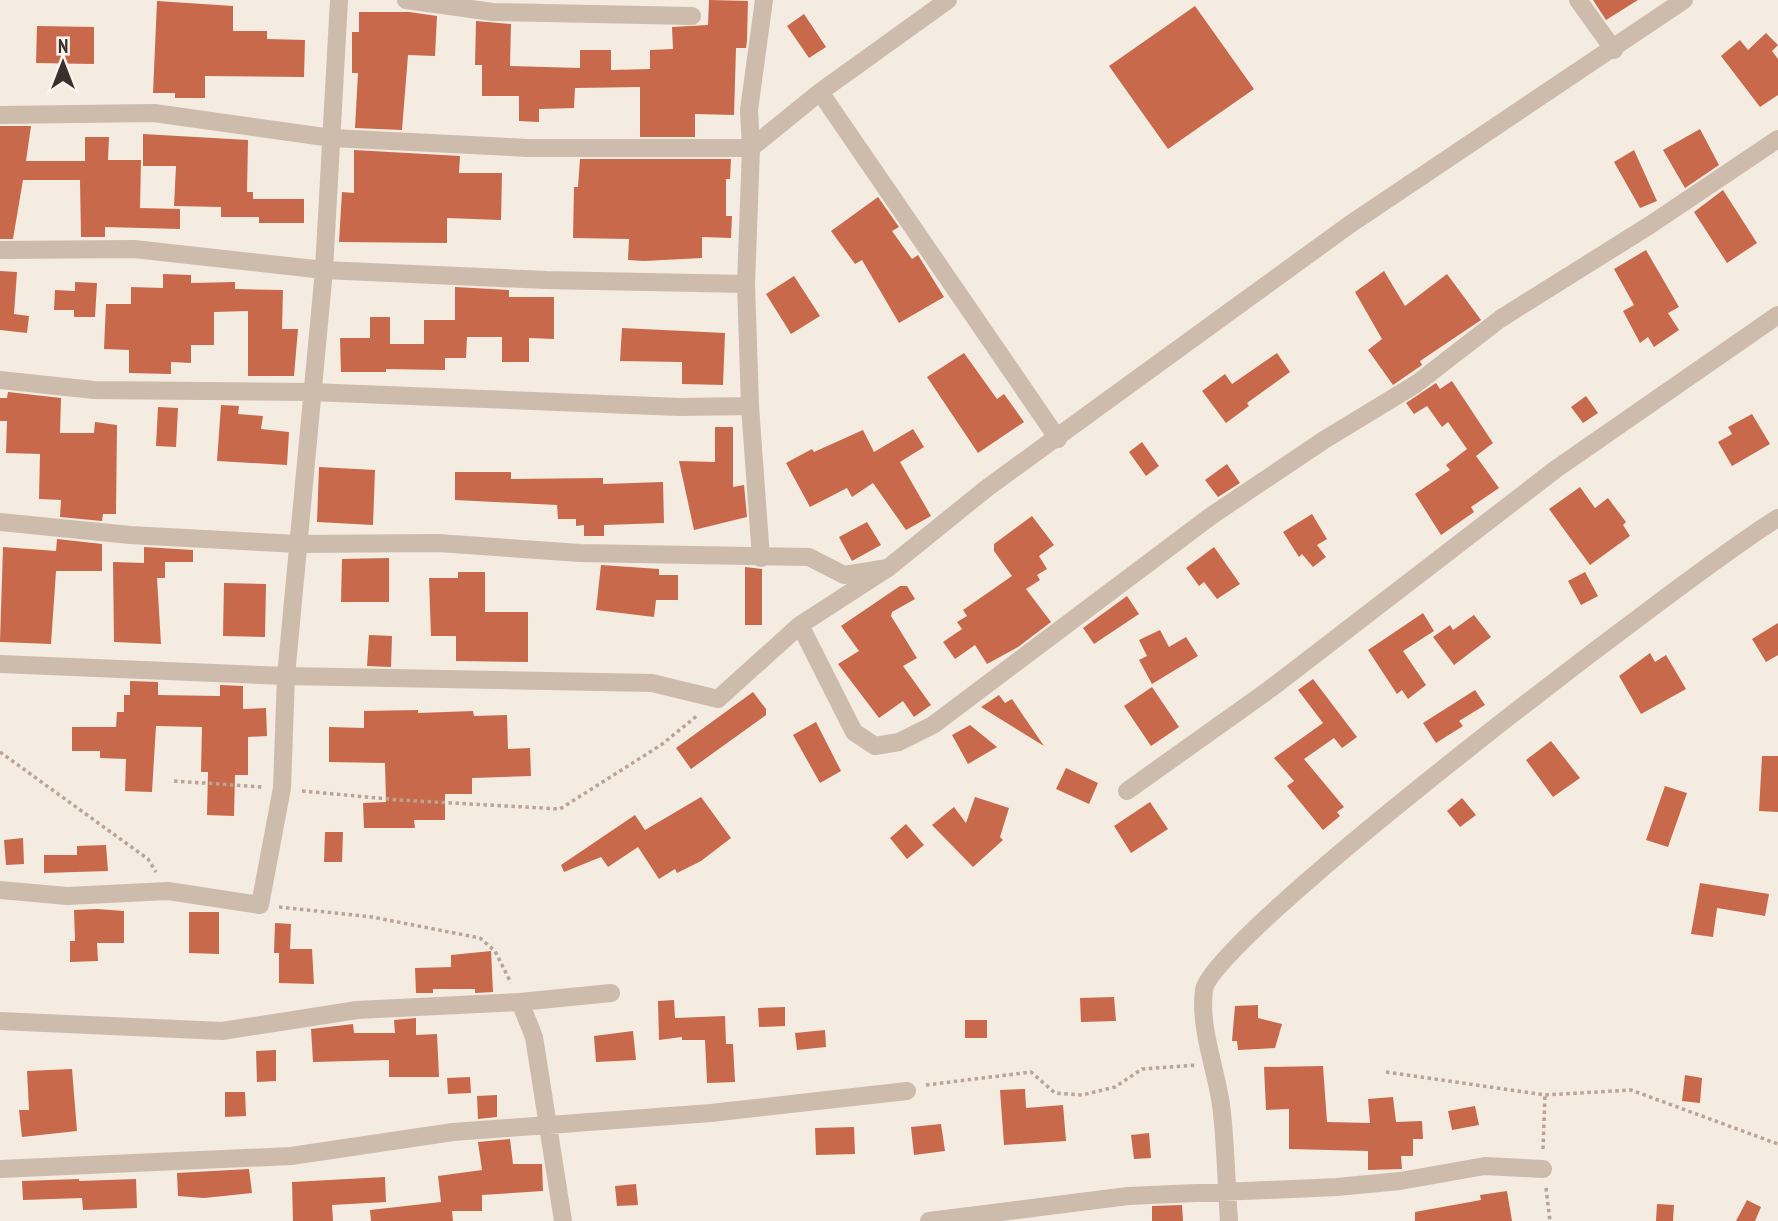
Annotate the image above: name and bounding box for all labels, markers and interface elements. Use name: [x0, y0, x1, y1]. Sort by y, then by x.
north arrow: [28, 28, 98, 98]
text: N: [58, 34, 68, 58]

